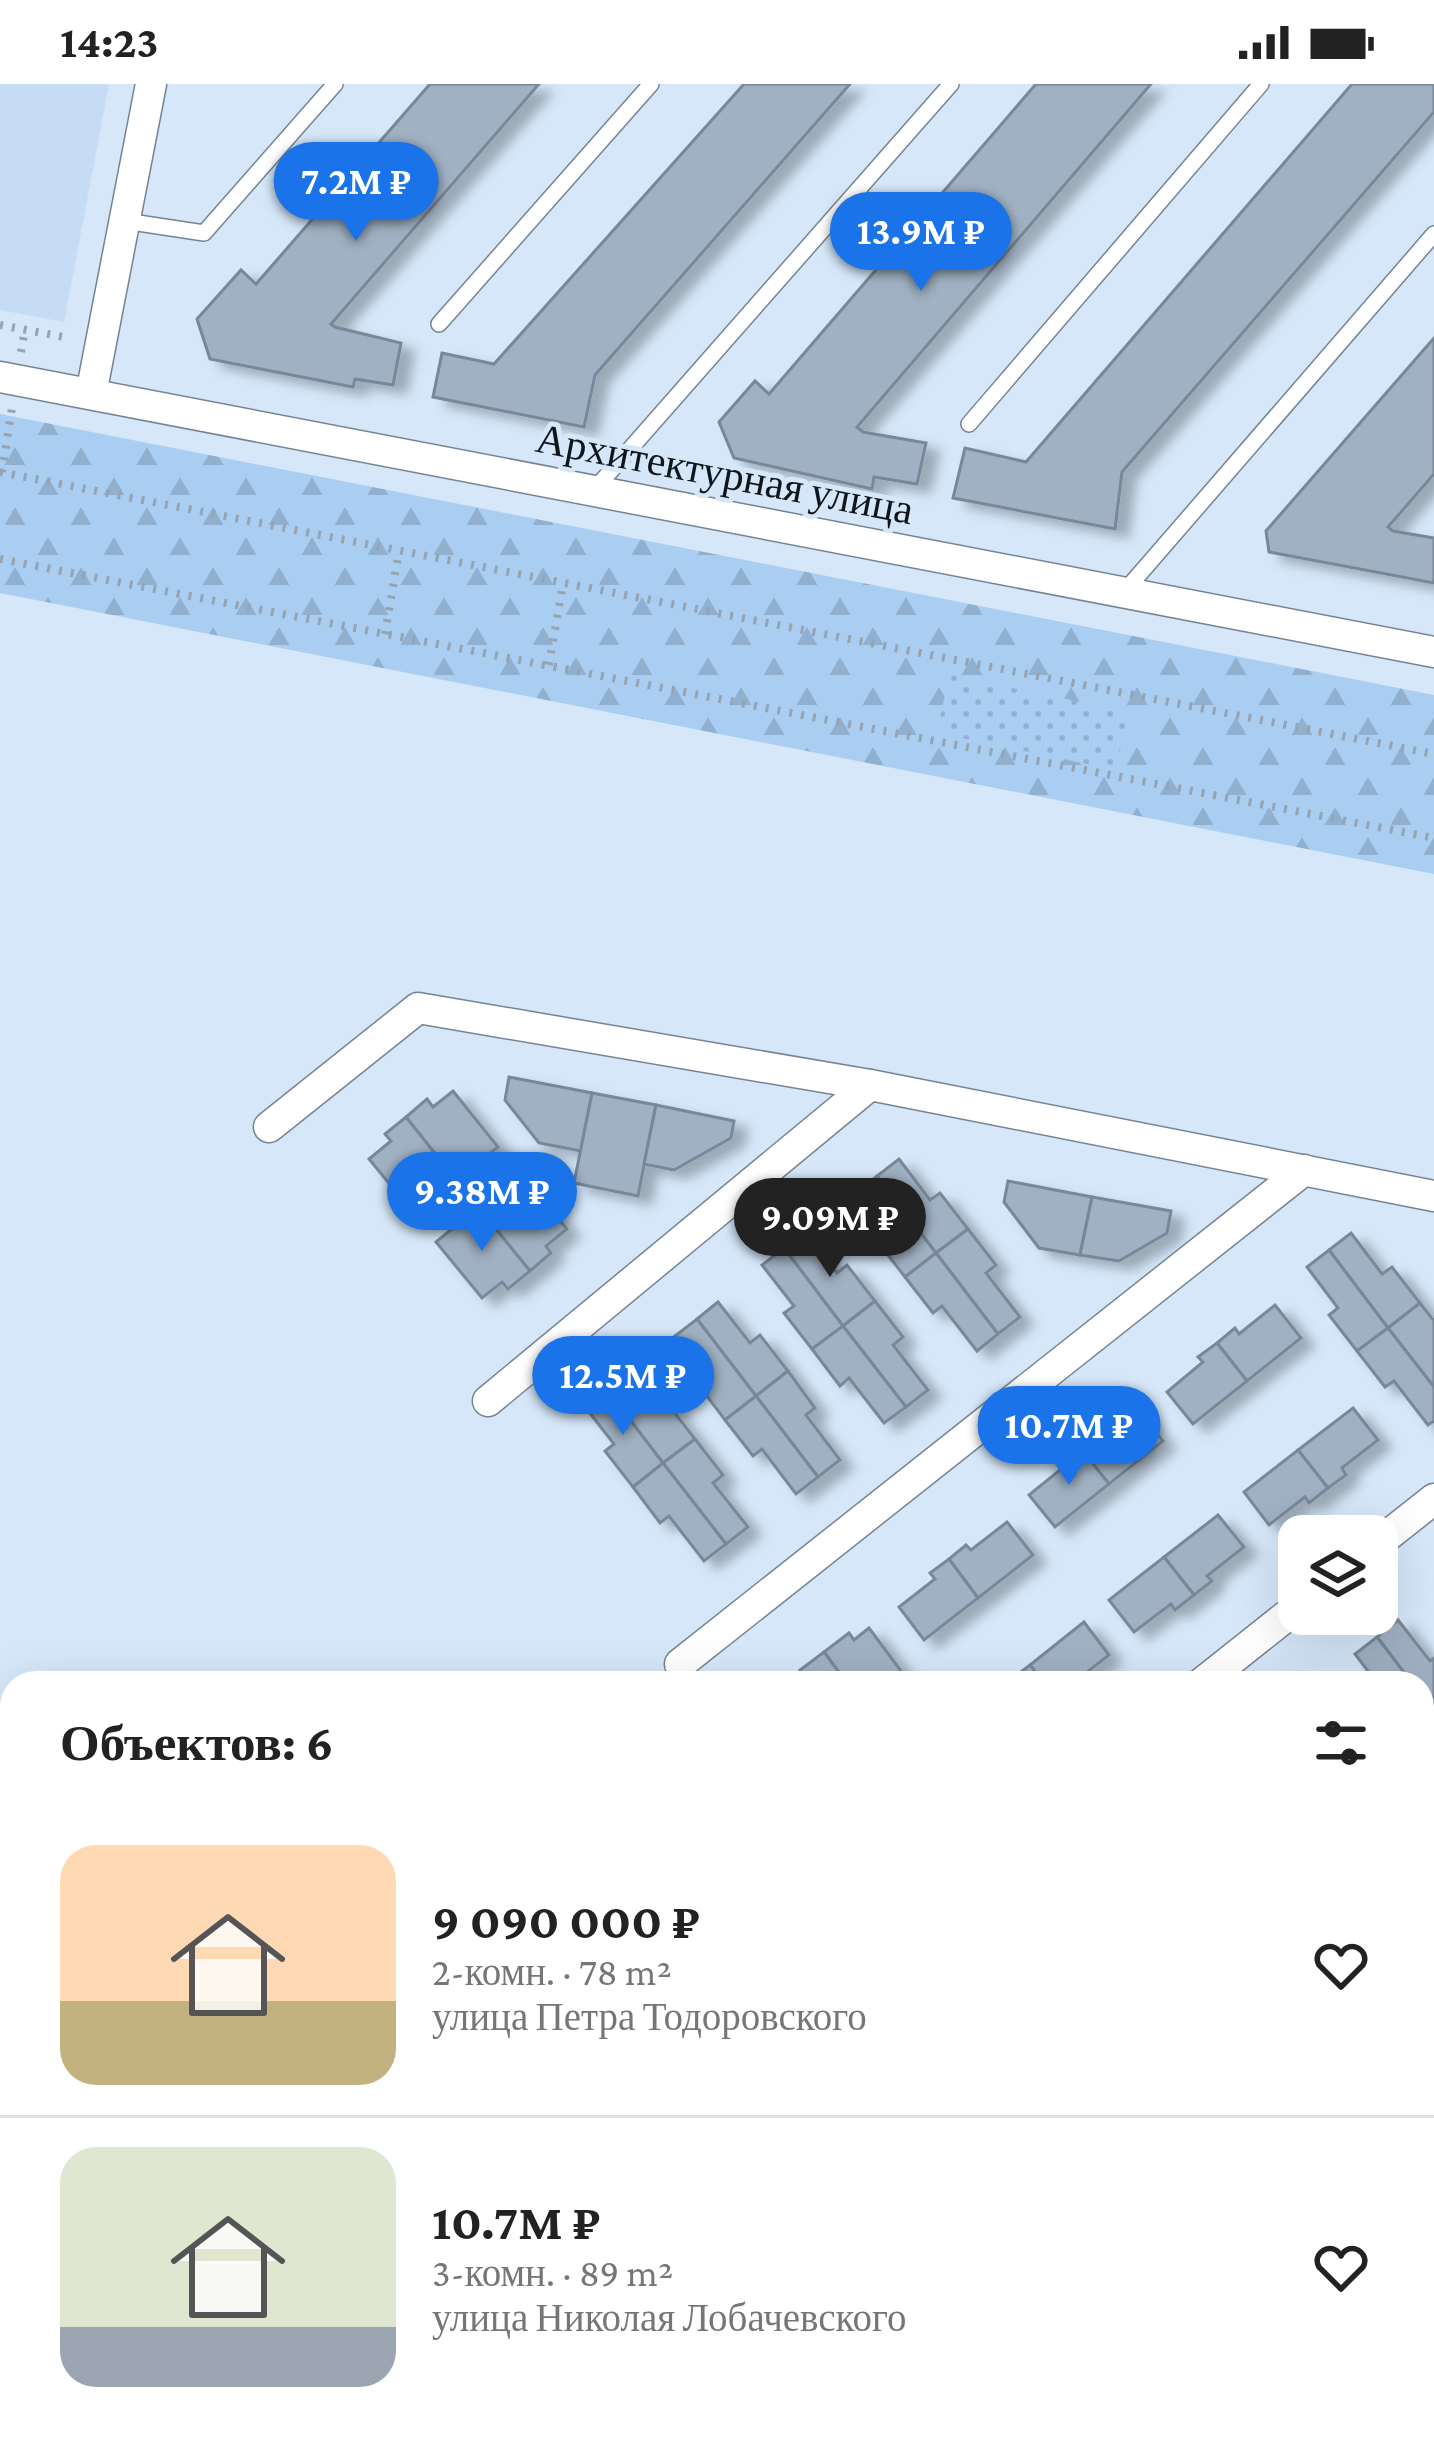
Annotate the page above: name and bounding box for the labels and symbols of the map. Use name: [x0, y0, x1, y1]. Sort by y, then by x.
pin: 7.2M ₽: [258, 142, 454, 244]
pin: 13.9M ₽: [810, 192, 1032, 294]
street label: Архитектурная улица: [532, 414, 918, 533]
pin: 9.38M ₽: [371, 1152, 593, 1254]
pin: 9.09M ₽: [719, 1178, 941, 1280]
pin: 12.5M ₽: [512, 1336, 734, 1438]
pin: 10.7M ₽: [958, 1386, 1180, 1488]

